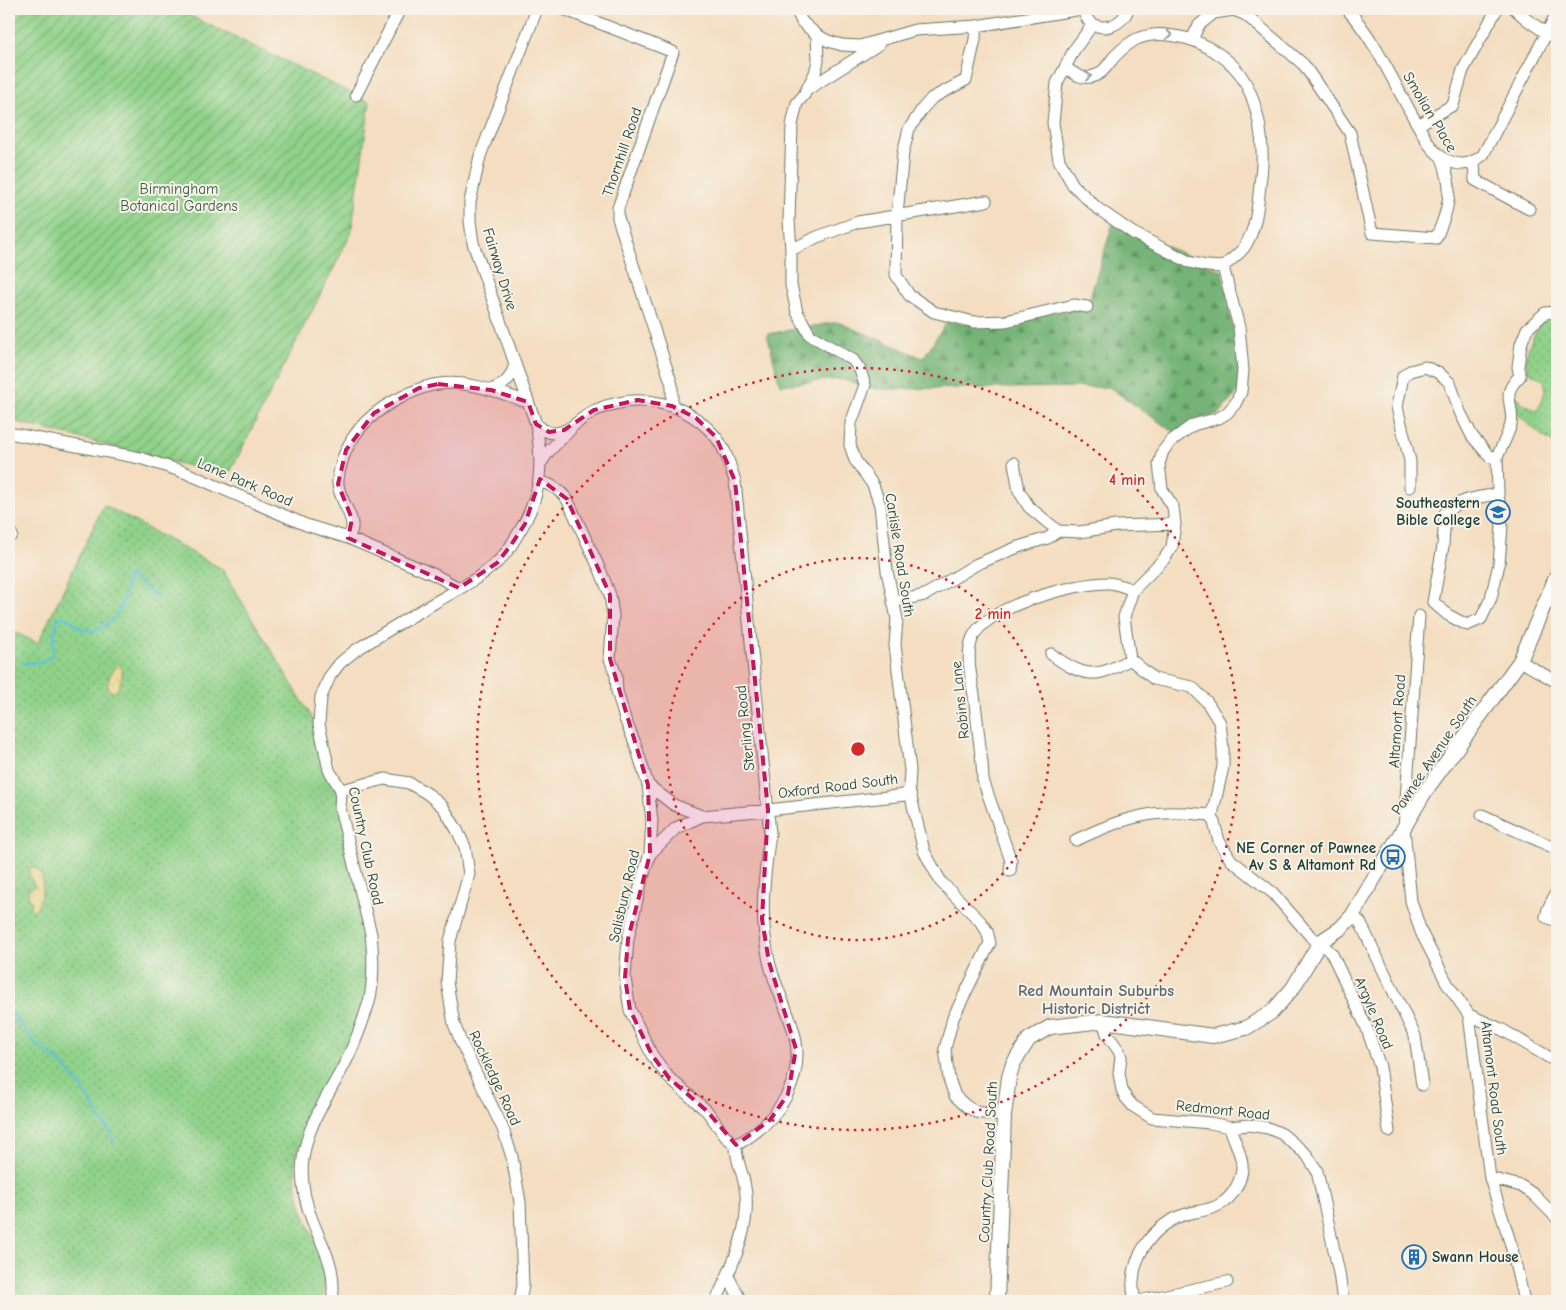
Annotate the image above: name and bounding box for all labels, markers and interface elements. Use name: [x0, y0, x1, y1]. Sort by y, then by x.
one-way arrow: [1164, 29, 1173, 39]
street label: Smolian Place: [1399, 69, 1461, 156]
one-way arrow: [1084, 71, 1092, 82]
street label: Thornhill Road: [598, 105, 646, 199]
park label: Birmingham Botanical Gardens: [120, 180, 238, 215]
street label: Fairway Drive: [479, 226, 521, 313]
street label: Lane Park Road: [195, 454, 295, 510]
text: 4 min: [1109, 471, 1145, 489]
street label: Carlisle Road South: [881, 492, 919, 618]
place label: Southeastern Bible College: [1396, 494, 1480, 529]
school or university icon: Southeastern Bible College: [1485, 499, 1511, 525]
text: 2 min: [975, 605, 1011, 623]
street label: Robins Lane: [947, 660, 973, 740]
street label: Altamont Road: [1385, 674, 1409, 768]
street label: Sterling Road: [732, 684, 758, 772]
street label: Pawnee Avenue South: [1387, 692, 1481, 818]
centre of rings: [849, 740, 867, 758]
street label: Oxford Road South: [777, 770, 899, 802]
street label: Country Club Road: [345, 785, 387, 907]
place label: NE Corner of Pawnee Av S & Altamont Rd: [1236, 839, 1376, 874]
bus stop icon: NE Corner of Pawnee Av S & Altamont Rd: [1380, 844, 1406, 870]
street label: Salisbury Road: [605, 848, 643, 944]
street label: Argyle Road: [1351, 974, 1397, 1052]
district label: Red Mountain Suburbs Historic District: [1018, 982, 1174, 1018]
street label: Altamont Road South: [1477, 1020, 1511, 1156]
street label: Rockledge Road: [465, 1028, 525, 1128]
street label: Country Club Road South: [975, 1081, 1001, 1243]
street label: Redmont Road: [1175, 1096, 1271, 1124]
building icon: Swann House: [1401, 1244, 1427, 1270]
place label: Swann House: [1432, 1248, 1519, 1266]

